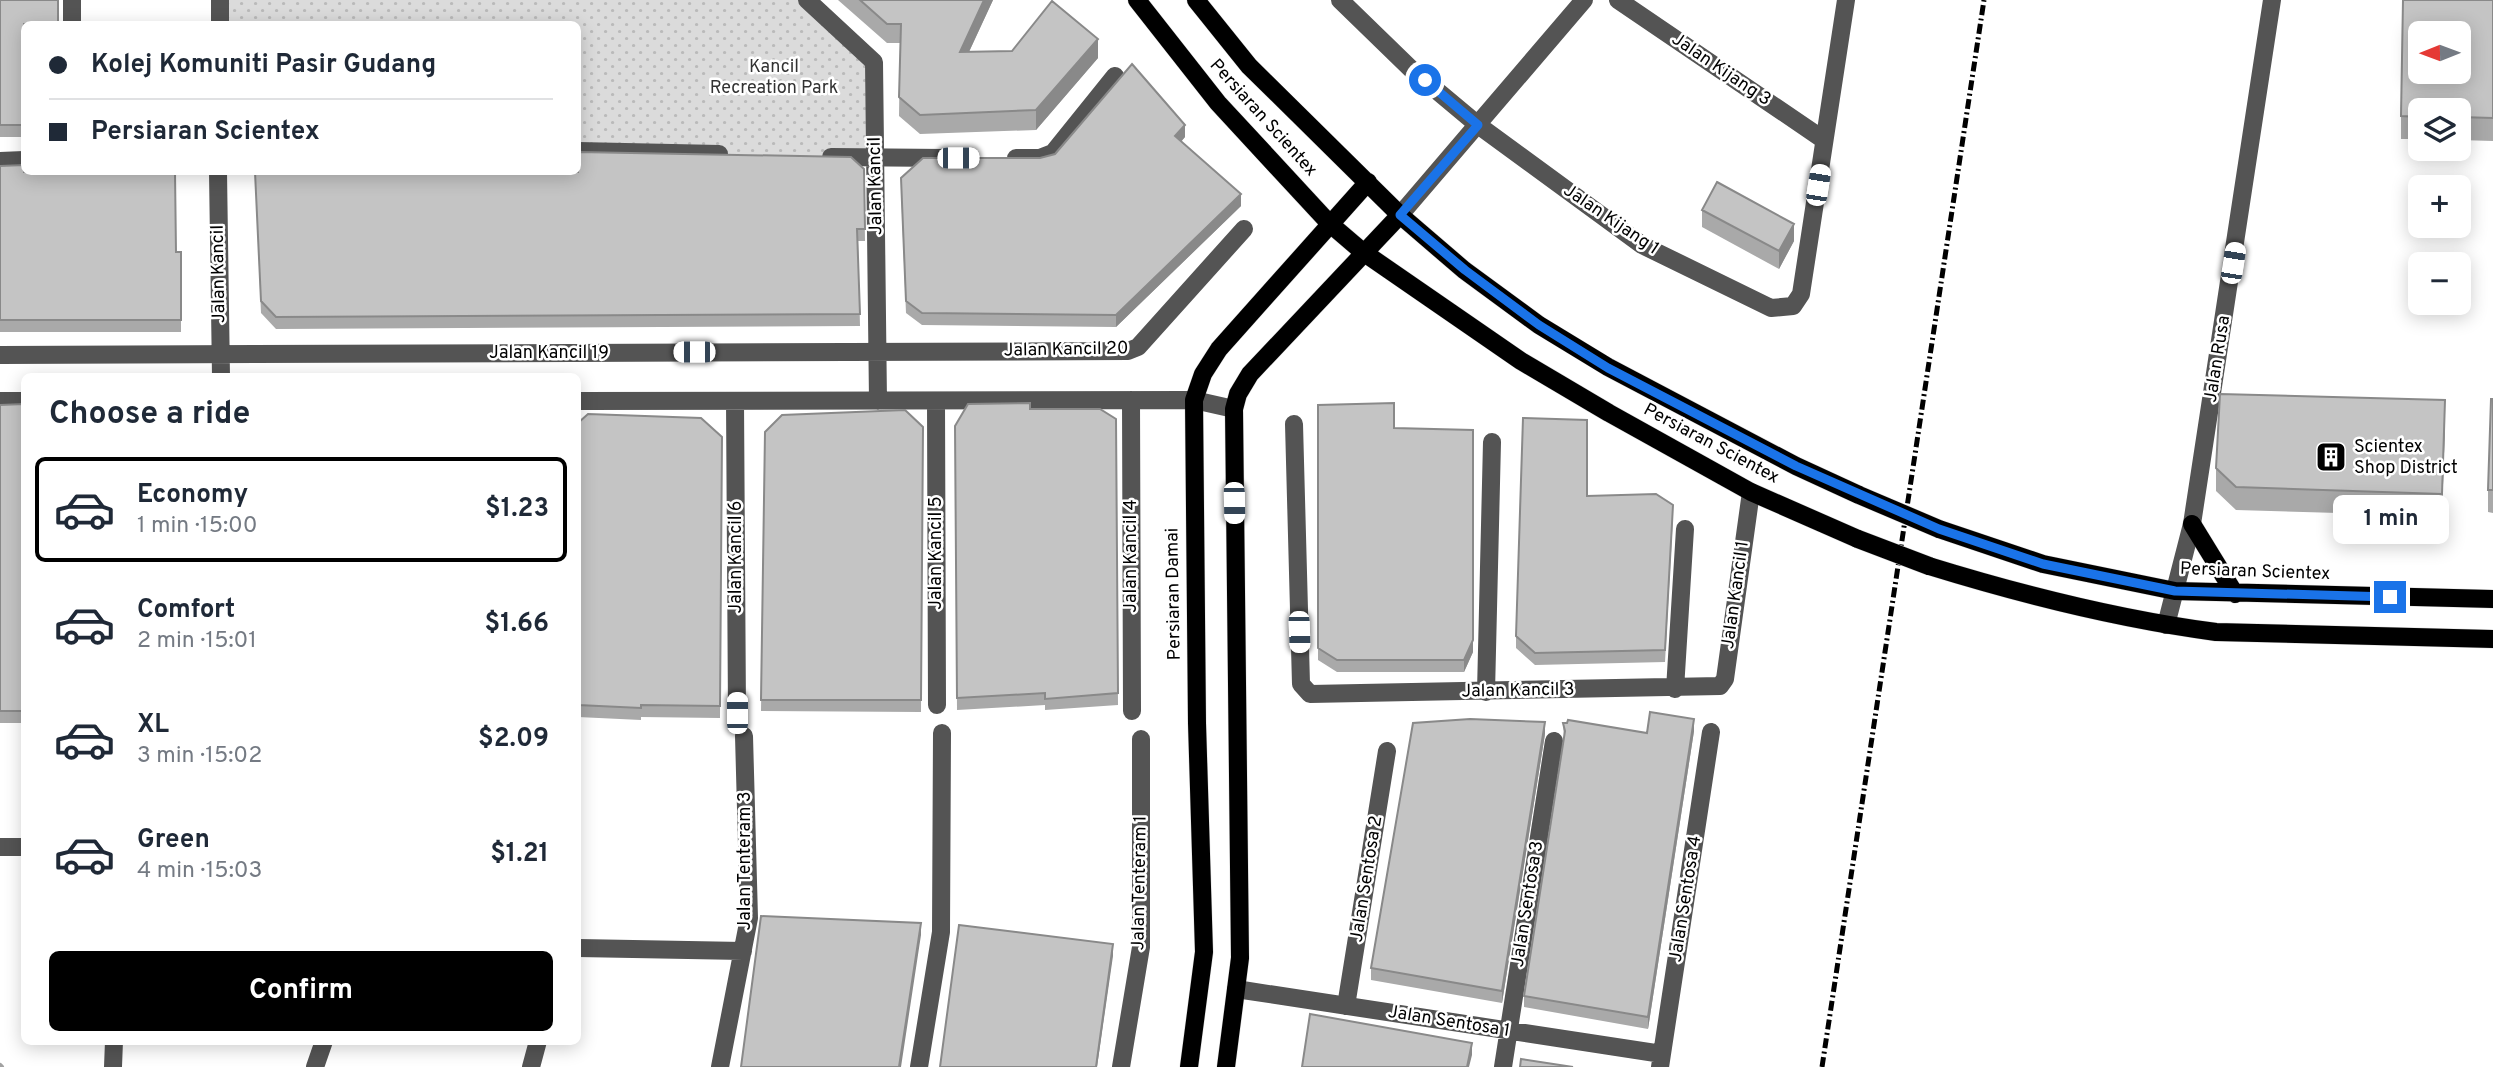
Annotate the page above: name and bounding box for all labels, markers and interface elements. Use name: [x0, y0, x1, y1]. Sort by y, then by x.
north arrow: [2408, 21, 2471, 84]
map controls: [2408, 21, 2471, 315]
street label: Jalan Kijang 3: [1667, 28, 1775, 112]
text: Kolej Komuniti Pasir Gudang: [91, 49, 436, 82]
street label: Persiaran Scientex: [1204, 54, 1322, 182]
park label: Kancil Recreation Park: [710, 56, 838, 100]
route start: [1409, 64, 1441, 96]
button: layers: [2408, 98, 2471, 161]
text: Persiaran Scientex: [91, 116, 320, 149]
street label: Jalan Kancil: [864, 137, 888, 235]
car: [938, 148, 980, 169]
car: [1805, 163, 1832, 207]
button: +: [2408, 175, 2471, 238]
street label: Jalan Kijang 1: [1559, 179, 1663, 261]
street label: Jalan Kancil: [207, 225, 231, 323]
car: [2220, 241, 2247, 285]
button: −: [2408, 252, 2471, 315]
street label: Jalan Rusa: [2200, 314, 2236, 404]
street label: Jalan Kancil 20: [1003, 337, 1129, 363]
street label: Jalan Kancil 19: [489, 342, 609, 365]
car: [674, 342, 716, 363]
text: Choose a ride: [49, 395, 250, 435]
street label: Persiaran Scientex: [1639, 399, 1783, 489]
place label: Scientex Shop District: [2354, 436, 2458, 480]
building icon: Scientex Shop District: [2314, 440, 2348, 474]
icon: car: [53, 478, 116, 541]
text: Economy: [137, 479, 248, 512]
car: [1224, 482, 1245, 524]
text: $1.23: [485, 493, 549, 526]
street label: Jalan Kancil 5: [925, 496, 948, 610]
callout: 1 min: [2332, 496, 2448, 544]
street label: Jalan Kancil 4: [1120, 499, 1143, 613]
street label: Jalan Kancil 6: [725, 500, 748, 614]
text: 1 min: [2363, 505, 2419, 534]
text: 1 min · 15:00: [137, 512, 257, 541]
street label: Persiaran Damai: [1161, 528, 1187, 660]
street label: Jalan Kancil 1: [1717, 539, 1755, 651]
street label: Persiaran Scientex: [2179, 558, 2331, 586]
route end: [2374, 581, 2406, 613]
icon: car: [53, 593, 116, 656]
text: Comfort: [137, 594, 235, 627]
text: $1.66: [485, 608, 549, 641]
car: [1288, 611, 1311, 653]
text: 2 min · 15:01: [137, 627, 257, 656]
street label: Jalan Kancil 3: [1461, 679, 1575, 703]
car: [727, 692, 748, 734]
icon: car: [53, 708, 116, 771]
text: XL: [137, 709, 169, 742]
text: $2.09: [478, 723, 549, 756]
text: 3 min · 15:02: [137, 742, 262, 771]
street label: Jalan Tenteram 3: [734, 791, 757, 931]
street label: Jalan Sentosa 2: [1346, 814, 1388, 944]
street label: Jalan Tenteram 1: [1127, 815, 1153, 951]
icon: car: [53, 823, 116, 886]
text: Green: [137, 824, 210, 857]
street label: Jalan Sentosa 4: [1665, 834, 1707, 964]
text: $1.21: [490, 838, 549, 871]
street label: Jalan Sentosa 3: [1507, 839, 1549, 969]
text: 4 min · 15:03: [137, 857, 262, 886]
button: Confirm: [49, 951, 553, 1031]
street label: Jalan Sentosa 1: [1386, 1001, 1512, 1043]

